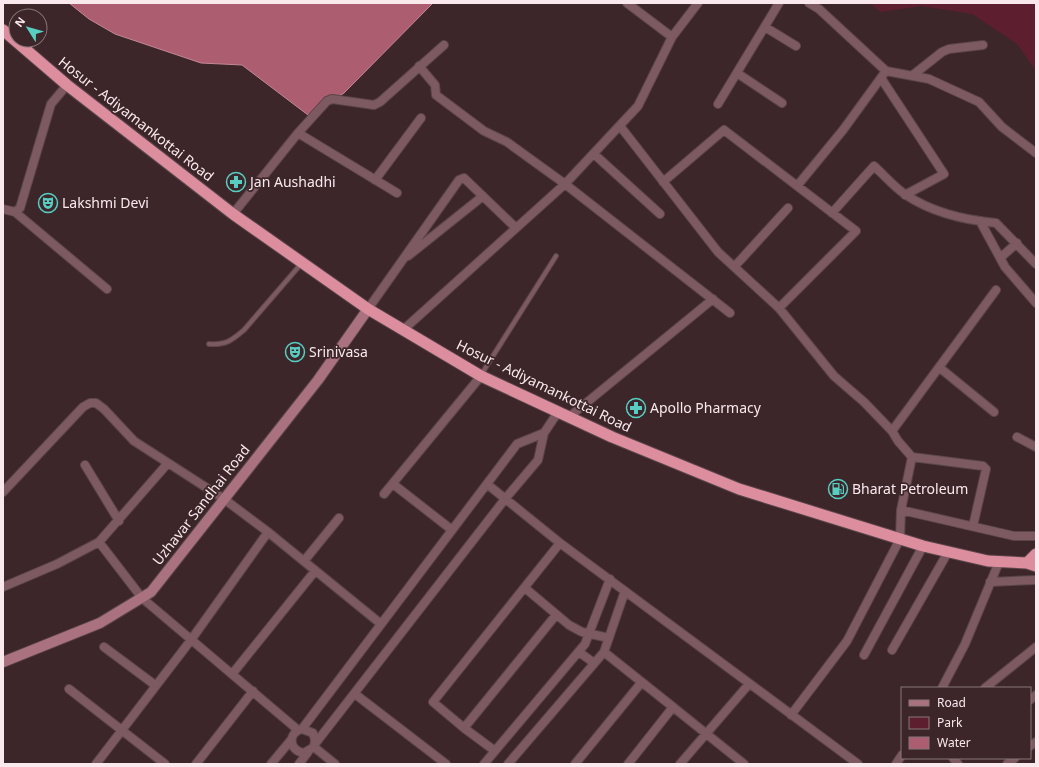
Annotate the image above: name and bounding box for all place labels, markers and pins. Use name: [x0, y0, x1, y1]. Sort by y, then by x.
pharmacy icon: Jan Aushadhi: [225, 171, 247, 193]
place label: Jan Aushadhi: [248, 172, 336, 191]
theatre icon: Lakshmi Devi: [37, 192, 59, 214]
place label: Lakshmi Devi: [62, 193, 149, 212]
theatre icon: Srinivasa: [284, 341, 306, 363]
place label: Srinivasa: [309, 342, 368, 361]
pharmacy icon: Apollo Pharmacy: [625, 397, 647, 419]
place label: Apollo Pharmacy: [650, 398, 762, 417]
fuel station icon: Bharat Petroleum: [827, 478, 849, 500]
place label: Bharat Petroleum: [852, 479, 968, 498]

